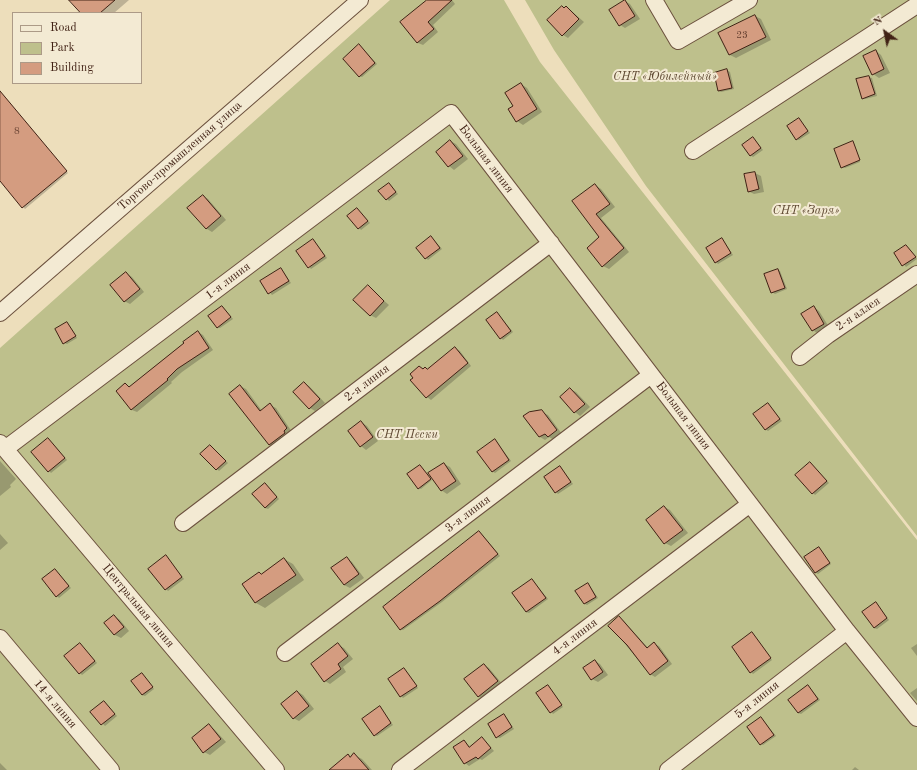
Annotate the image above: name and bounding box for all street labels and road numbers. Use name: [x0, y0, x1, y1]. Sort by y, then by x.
street label: Торгово-промышленная улица: [115, 98, 245, 214]
street label: Большая линия: [456, 122, 516, 196]
street label: 1-я линия: [203, 259, 253, 303]
street label: 2-я аллея: [833, 294, 883, 334]
street label: 2-я линия: [342, 361, 392, 405]
street label: Большая линия: [653, 379, 713, 453]
street label: 3-я линия: [443, 492, 493, 536]
street label: Центральная линия: [99, 561, 177, 651]
street label: 4-я линия: [550, 615, 600, 659]
street label: 14-я линия: [30, 676, 80, 732]
street label: 5-я линия: [732, 678, 782, 722]

